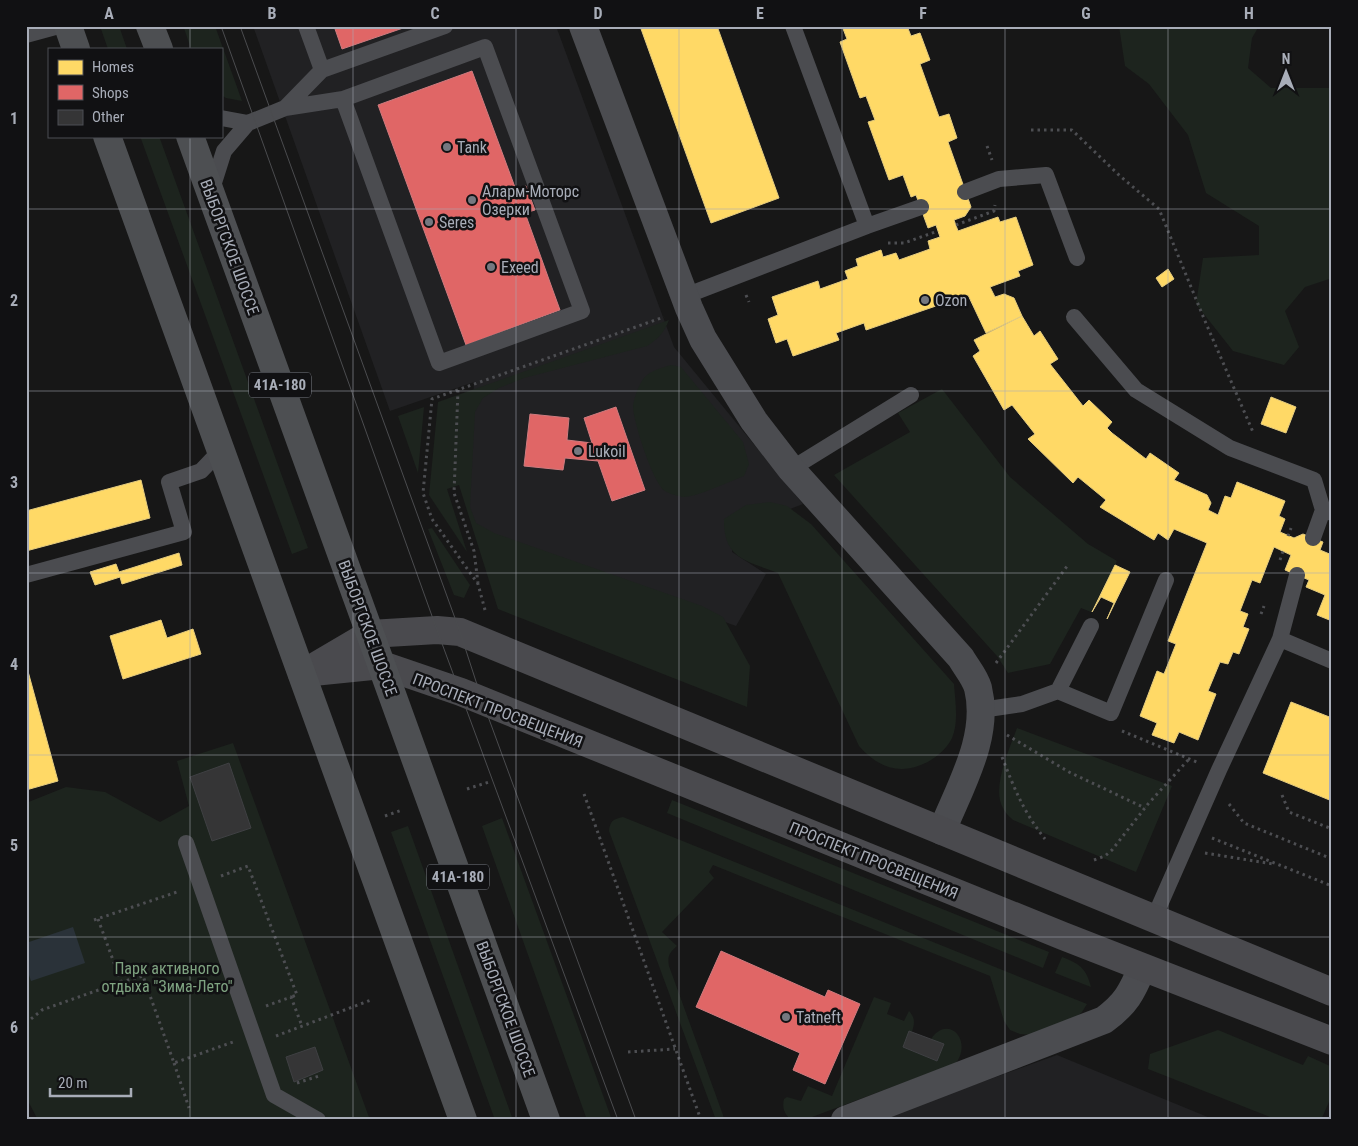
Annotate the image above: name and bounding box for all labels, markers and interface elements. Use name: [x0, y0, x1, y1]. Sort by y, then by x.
text: A: [104, 4, 114, 23]
text: B: [268, 4, 277, 23]
text: C: [430, 4, 440, 23]
text: D: [593, 4, 603, 23]
text: E: [756, 4, 764, 23]
text: F: [919, 4, 927, 23]
text: G: [1081, 4, 1091, 23]
text: H: [1244, 4, 1254, 23]
legend: [48, 48, 222, 138]
north arrow: [1260, 48, 1310, 98]
text: N: [1282, 51, 1290, 67]
text: Homes: [92, 58, 134, 76]
text: Shops: [92, 84, 129, 102]
text: Other: [92, 108, 125, 126]
text: 1: [10, 109, 18, 128]
place label: Tank: [457, 138, 488, 157]
marker: Tank: [441, 141, 453, 153]
street label: ВЫБОРГСКОЕ ШОССЕ: [196, 177, 263, 318]
place label: Аларм-Моторс Озерки: [482, 182, 579, 219]
marker: Аларм-Моторс Озерки: [466, 194, 478, 206]
place label: Seres: [439, 213, 474, 232]
marker: Seres: [423, 216, 435, 228]
place label: Exeed: [501, 258, 539, 277]
marker: Exeed: [485, 261, 497, 273]
text: 2: [10, 291, 18, 310]
place label: Ozon: [935, 291, 967, 310]
marker: Ozon: [919, 294, 931, 306]
road number: 41А-180: [249, 372, 311, 398]
place label: Lukoil: [588, 442, 626, 461]
marker: Lukoil: [572, 445, 584, 457]
text: 3: [10, 473, 18, 492]
street label: ВЫБОРГСКОЕ ШОССЕ: [334, 558, 401, 699]
text: 4: [10, 655, 18, 674]
street label: ПРОСПЕКТ ПРОСВЕЩЕНИЯ: [410, 669, 585, 752]
street label: ПРОСПЕКТ ПРОСВЕЩЕНИЯ: [787, 818, 961, 903]
text: 5: [10, 836, 18, 855]
road number: 41А-180: [427, 864, 489, 890]
street label: ВЫБОРГСКОЕ ШОССЕ: [472, 939, 539, 1080]
park label: Парк активного отдыха "Зима-Лето": [101, 959, 233, 996]
place label: Tatneft: [796, 1008, 841, 1027]
marker: Tatneft: [780, 1011, 792, 1023]
text: 6: [10, 1018, 18, 1037]
scale bar: [50, 1066, 131, 1098]
text: 20 m: [58, 1074, 88, 1092]

